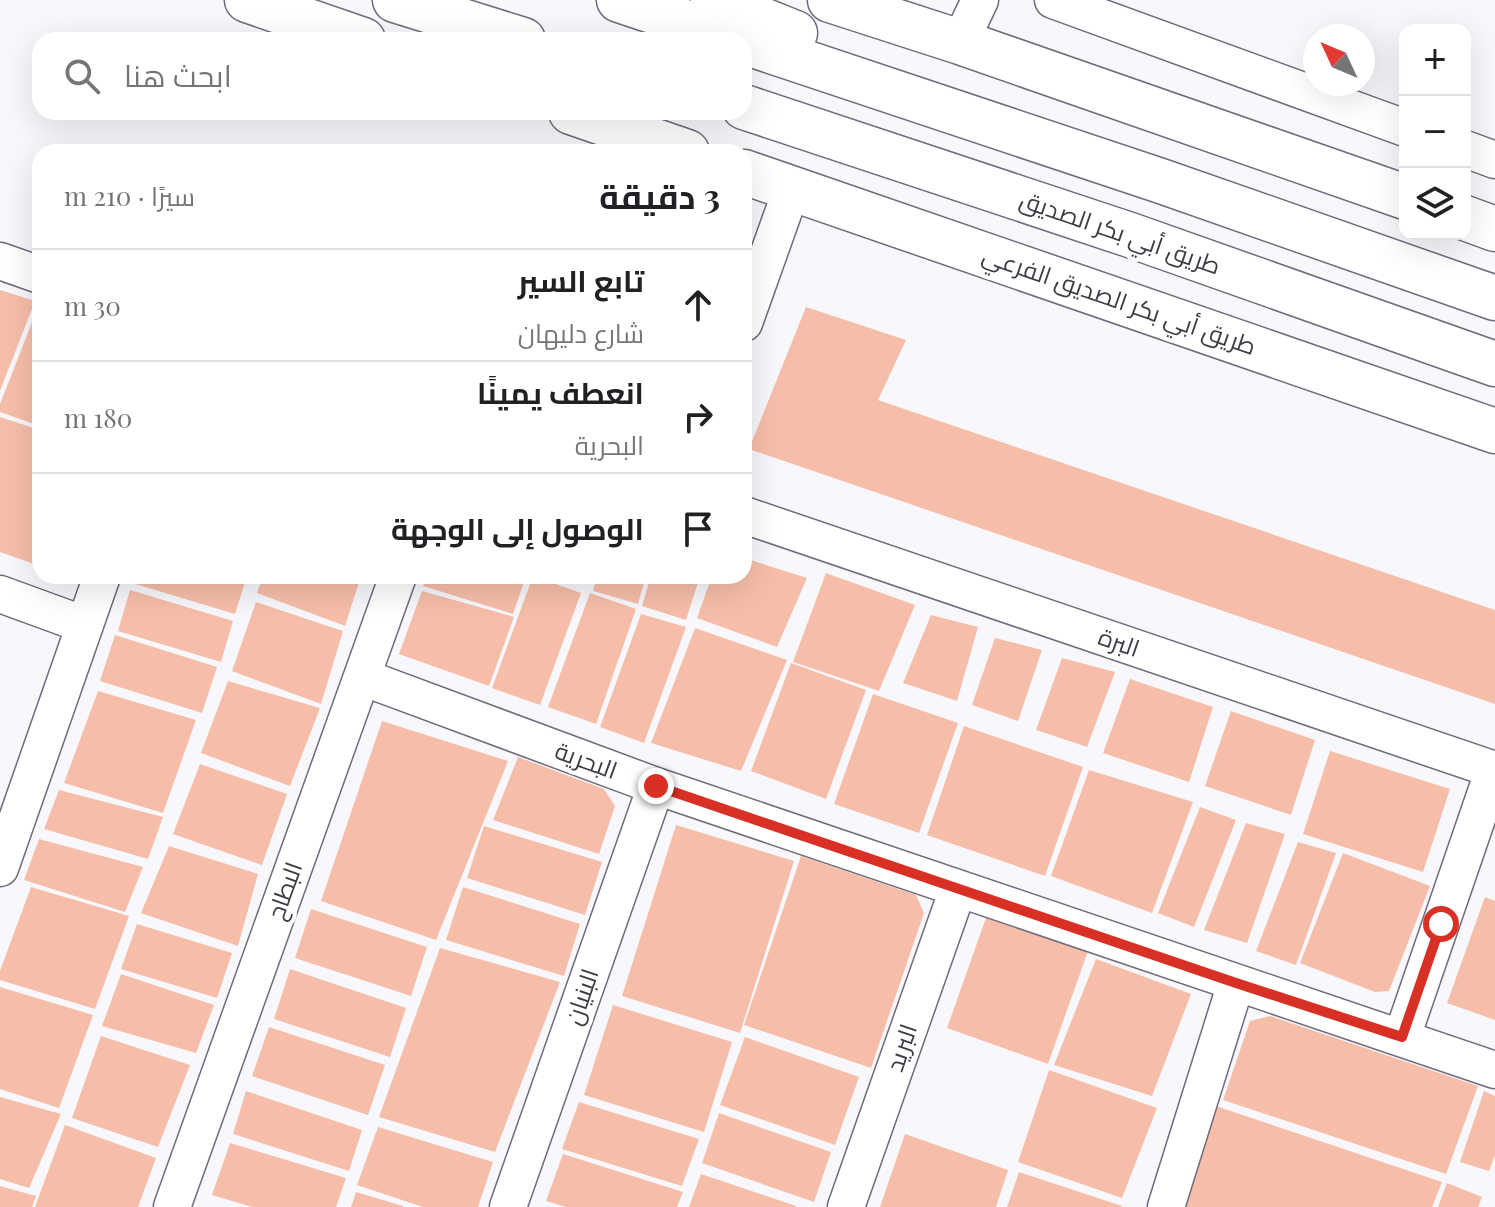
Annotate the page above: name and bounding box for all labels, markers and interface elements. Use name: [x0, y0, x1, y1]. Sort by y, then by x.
north arrow: [1303, 24, 1375, 96]
map controls: [1399, 24, 1471, 240]
button: +: [1399, 24, 1471, 96]
search box: [32, 32, 752, 120]
icon: search: [60, 54, 104, 98]
text: ابحث هنا: [124, 55, 232, 95]
button: −: [1399, 96, 1471, 168]
button: layers: [1399, 168, 1471, 240]
text: 3 دقيقة: [599, 172, 720, 218]
text: سيرًا · 210 m: [64, 178, 195, 213]
street label: طريق أبي بكر الصديق: [1014, 182, 1225, 285]
street label: طريق أبي بكر الصديق الفرعي: [977, 237, 1261, 366]
text: تابع السير: [518, 260, 644, 300]
icon: ahead: [676, 283, 720, 327]
text: 30 m: [64, 288, 121, 323]
text: شارع دليهان: [518, 315, 644, 350]
text: انعطف يمينًا: [477, 372, 644, 412]
icon: right: [676, 395, 720, 439]
text: 180 m: [64, 400, 132, 435]
text: البحرية: [575, 427, 644, 462]
icon: arrive: [676, 507, 720, 551]
text: الوصول إلى الوجهة: [391, 508, 644, 548]
street label: البرة: [1095, 619, 1144, 663]
street label: البحرية: [551, 733, 622, 785]
route end: [638, 768, 674, 804]
street label: البطاح: [258, 857, 310, 924]
route start: [1423, 906, 1459, 942]
street label: البنيان: [556, 964, 605, 1029]
street label: البريد: [877, 1019, 923, 1075]

